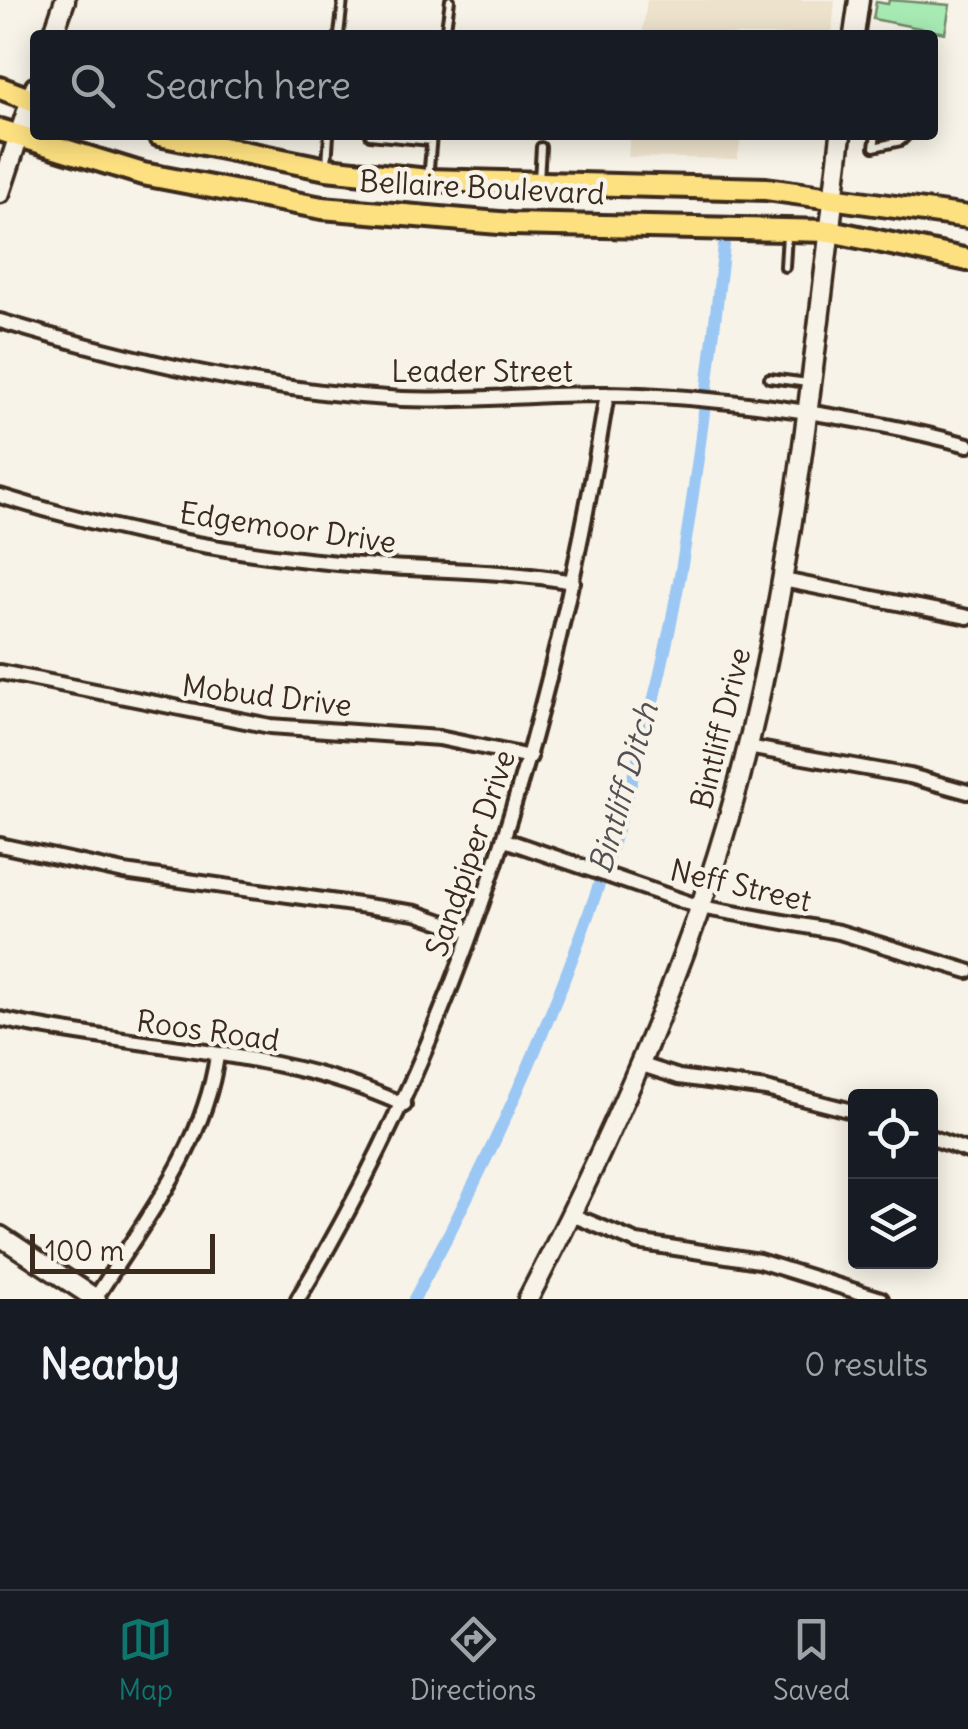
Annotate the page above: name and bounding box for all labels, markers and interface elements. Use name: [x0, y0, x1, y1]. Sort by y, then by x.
search box: [30, 30, 938, 140]
icon: search: [65, 58, 120, 113]
text: Search here: [145, 62, 351, 109]
street label: Bellaire Boulevard: [358, 162, 606, 212]
street label: Leader Street: [391, 352, 573, 390]
street label: Edgemoor Drive: [177, 493, 399, 561]
street label: Bintliff Drive: [682, 643, 758, 813]
street label: Mobud Drive: [180, 666, 354, 724]
water label: Bintliff Ditch: [579, 698, 667, 878]
street label: Sandpiper Drive: [417, 745, 523, 961]
street label: Neff Street: [667, 850, 815, 920]
street label: Roos Road: [134, 1001, 282, 1059]
map controls: [848, 1089, 938, 1269]
button: locate: [848, 1089, 938, 1179]
button: layers: [848, 1179, 938, 1269]
scale bar: [30, 1229, 215, 1274]
text: 100 m: [45, 1233, 124, 1269]
text: Nearby: [40, 1338, 179, 1390]
text: 0 results: [804, 1344, 928, 1385]
tab: Map: [118, 1612, 173, 1708]
tab: Directions: [410, 1612, 536, 1708]
tab: Saved: [773, 1612, 850, 1708]

